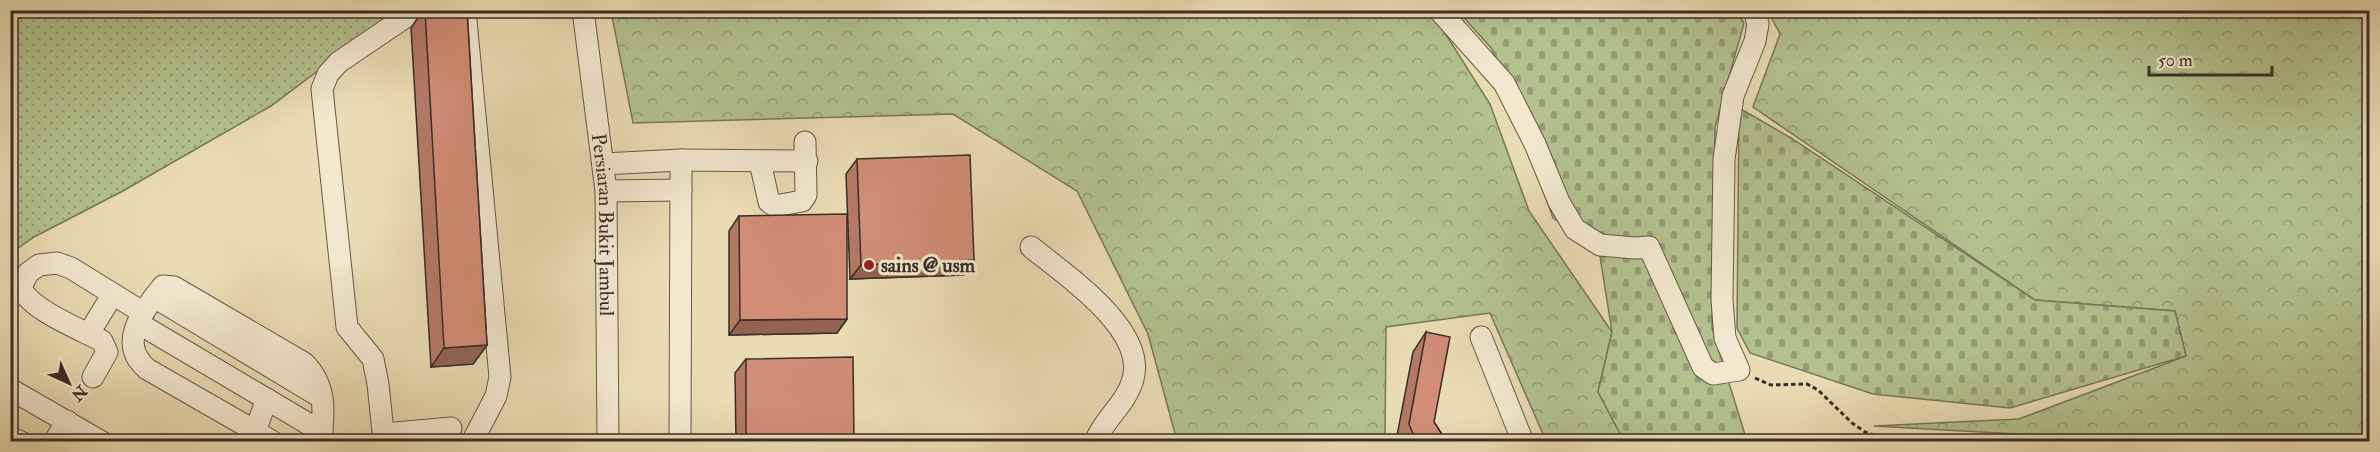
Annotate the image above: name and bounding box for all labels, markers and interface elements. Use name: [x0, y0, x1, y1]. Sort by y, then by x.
scale bar: [2149, 39, 2272, 77]
text: 50 m: [2158, 49, 2193, 72]
street label: Persiaran Bukit Jambul: [586, 132, 619, 316]
place label: sains @ usm: [881, 253, 975, 278]
marker: sains @ usm: [862, 258, 876, 272]
north arrow: [39, 353, 99, 413]
text: N: [66, 380, 92, 406]

